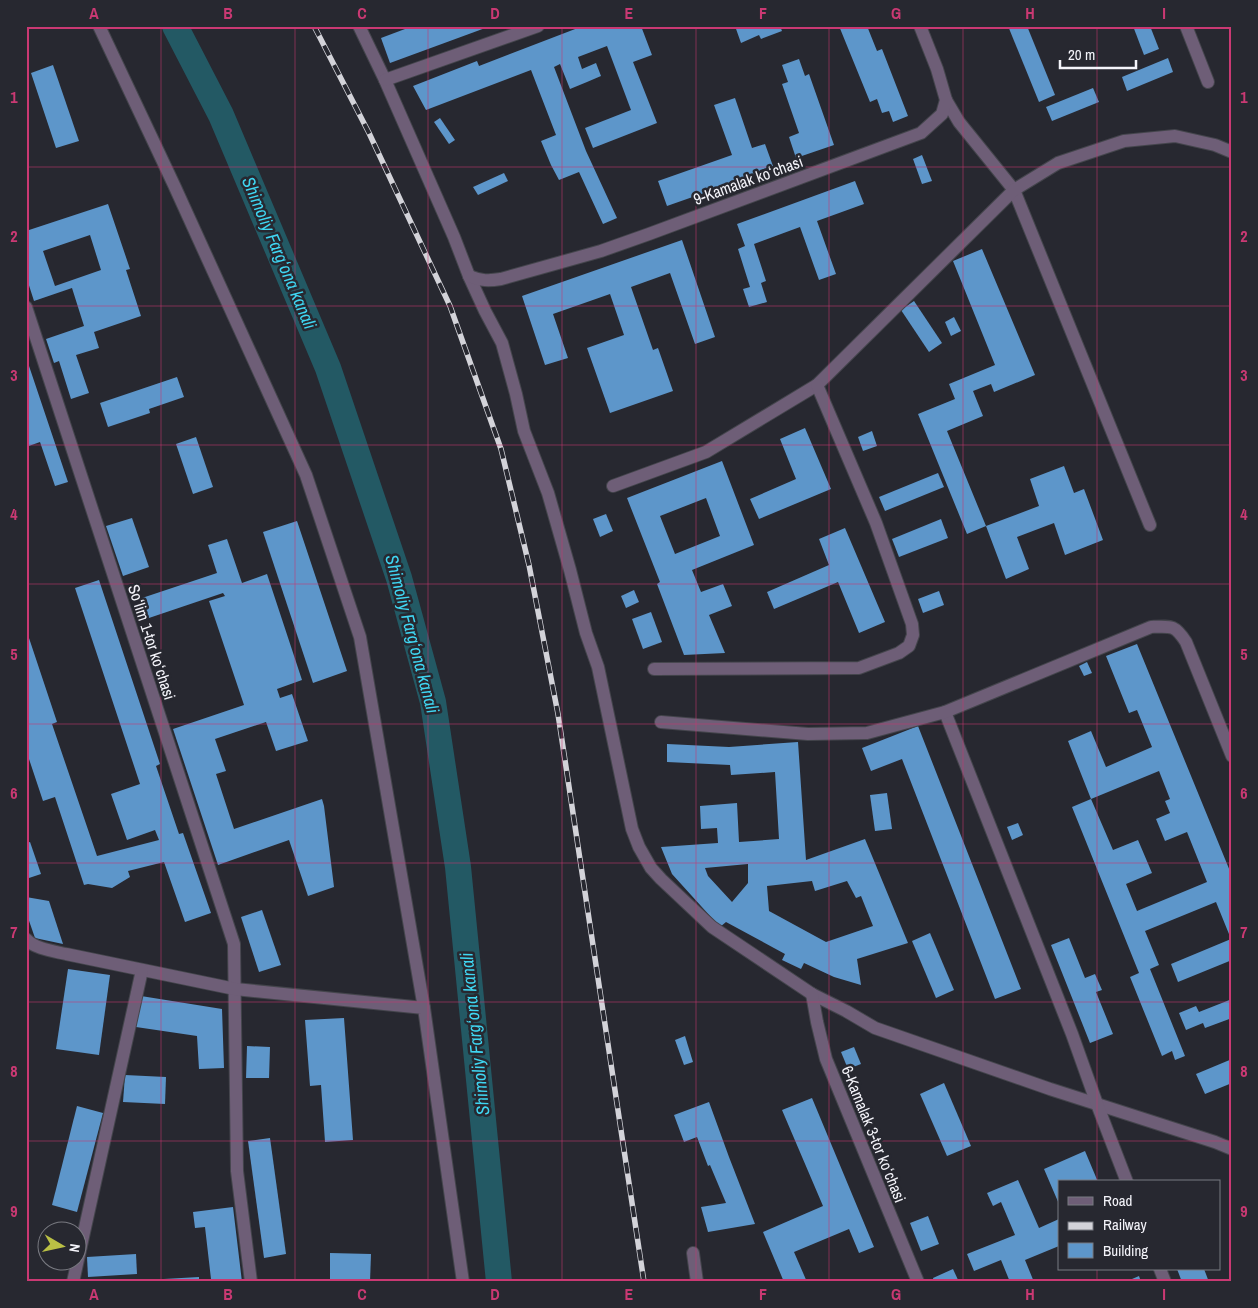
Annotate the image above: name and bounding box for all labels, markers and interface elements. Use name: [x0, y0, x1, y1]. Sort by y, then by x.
text: A: [89, 2, 99, 24]
text: B: [223, 2, 233, 24]
text: C: [357, 2, 367, 24]
text: D: [490, 2, 500, 24]
text: E: [625, 2, 634, 24]
text: F: [759, 2, 767, 24]
text: G: [891, 2, 901, 24]
text: H: [1025, 2, 1035, 24]
text: I: [1162, 2, 1166, 24]
scale bar: [1060, 38, 1137, 70]
text: 20 m: [1068, 44, 1095, 65]
text: 1: [10, 86, 18, 108]
text: 1: [1240, 86, 1248, 108]
street label: 9-Kamalak koʻchasi: [690, 150, 806, 210]
water label: Shimoliy Fargʻona kanali: [236, 173, 323, 333]
text: 2: [10, 225, 18, 247]
text: 2: [1240, 225, 1248, 247]
text: 3: [10, 364, 18, 386]
text: 3: [1240, 364, 1248, 386]
text: 4: [10, 503, 18, 525]
text: 4: [1240, 503, 1248, 525]
water label: Shimoliy Fargʻona kanali: [379, 552, 446, 716]
street label: Soʻlim 1-tor koʻchasi: [123, 581, 181, 703]
text: 5: [10, 643, 18, 665]
text: 5: [1240, 643, 1248, 665]
text: 6: [10, 782, 18, 804]
text: 6: [1240, 782, 1248, 804]
text: 7: [10, 921, 18, 943]
text: 7: [1240, 921, 1248, 943]
water label: Shimoliy Fargʻona kanali: [454, 951, 495, 1117]
text: 8: [10, 1060, 18, 1082]
text: 8: [1240, 1060, 1248, 1082]
street label: 6-Kamalak 3-tor koʻchasi: [837, 1062, 911, 1206]
legend: [1058, 1180, 1220, 1270]
text: Road: [1103, 1190, 1132, 1211]
text: 9: [10, 1200, 18, 1222]
text: 9: [1240, 1200, 1248, 1222]
text: Railway: [1103, 1214, 1148, 1235]
north arrow: [38, 1220, 88, 1270]
text: Building: [1103, 1240, 1148, 1261]
text: N: [65, 1243, 84, 1254]
text: A: [89, 1283, 99, 1305]
text: B: [223, 1283, 233, 1305]
text: C: [357, 1283, 367, 1305]
text: D: [490, 1283, 500, 1305]
text: E: [625, 1283, 634, 1305]
text: F: [759, 1283, 767, 1305]
text: G: [891, 1283, 901, 1305]
text: H: [1025, 1283, 1035, 1305]
text: I: [1162, 1283, 1166, 1305]

